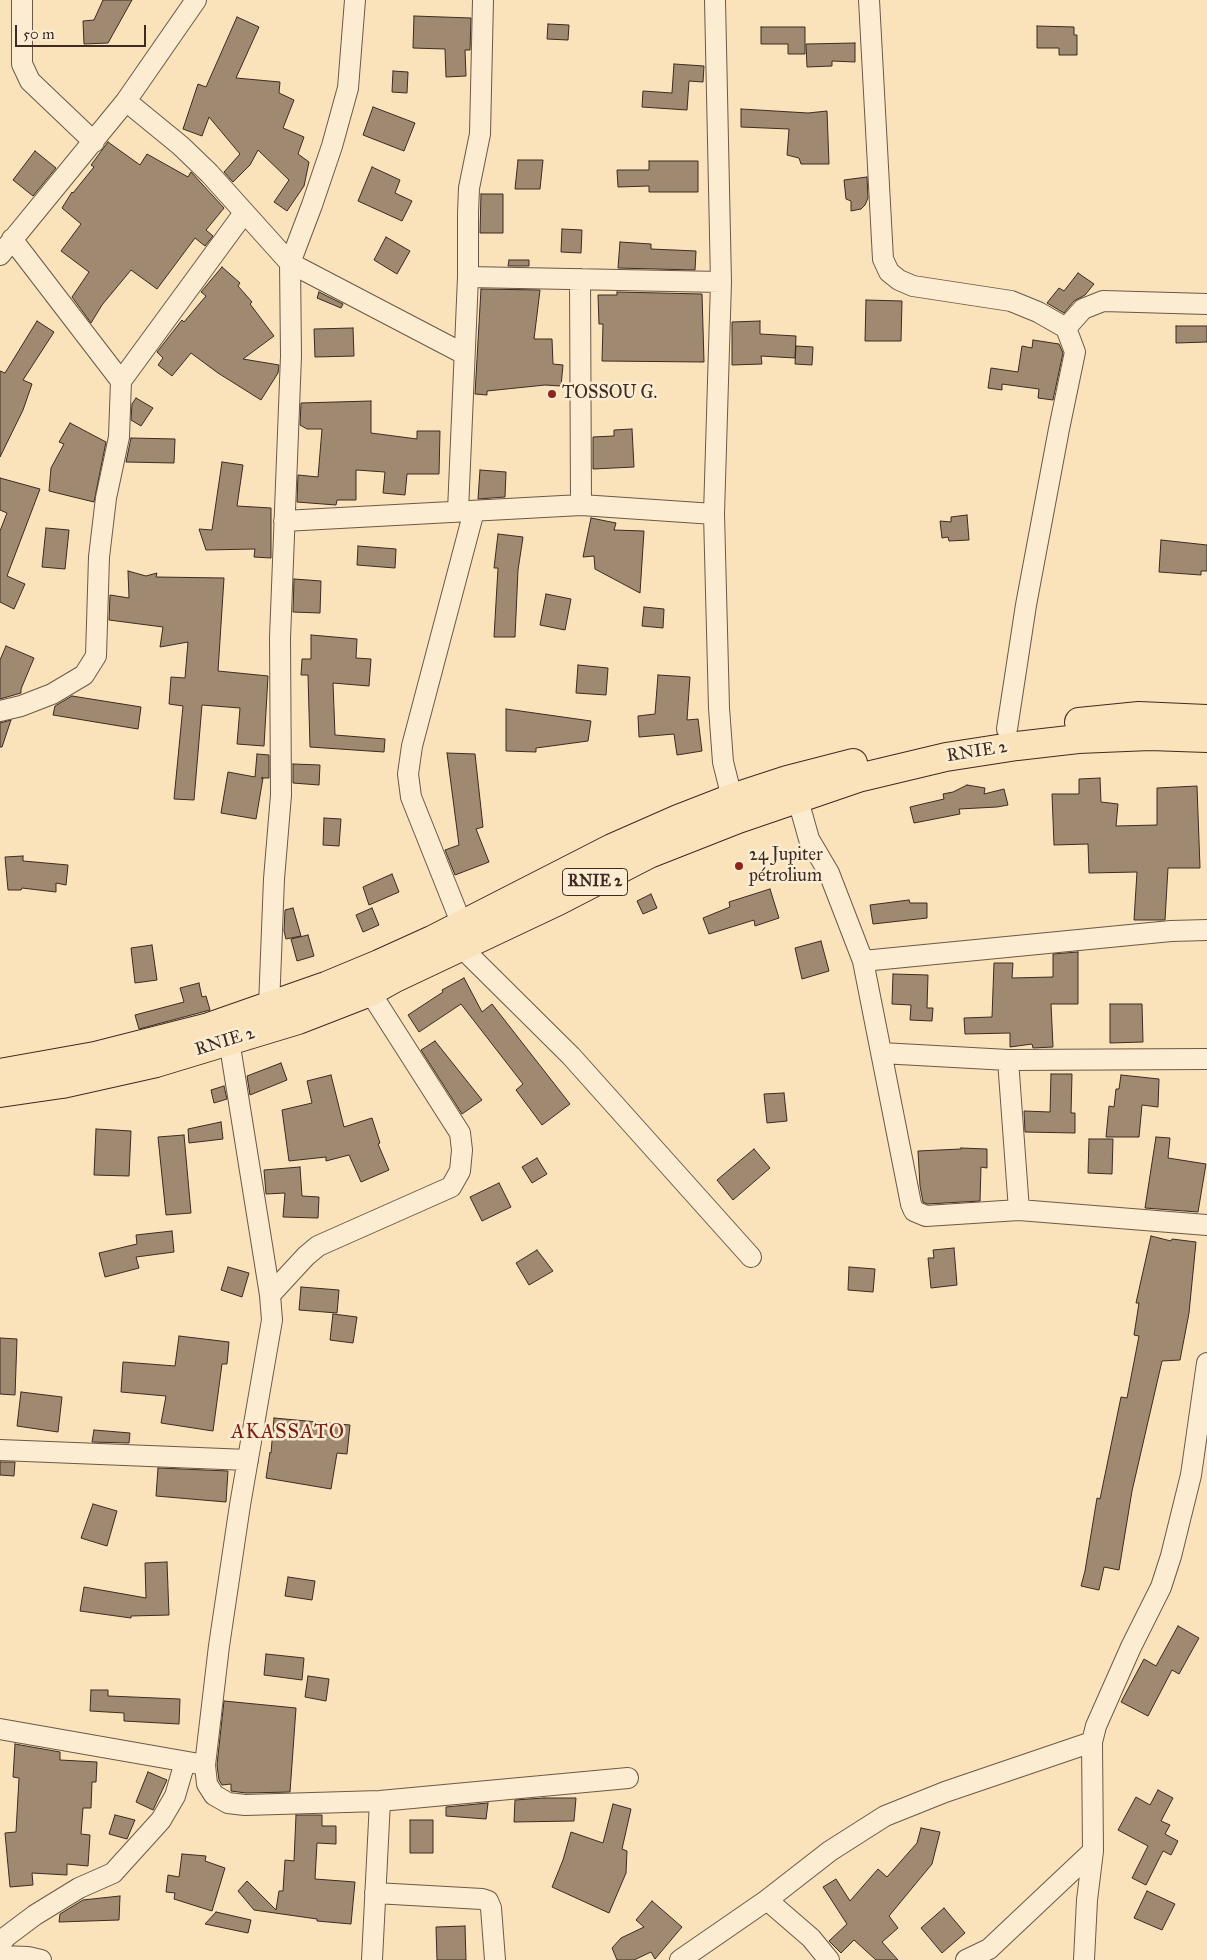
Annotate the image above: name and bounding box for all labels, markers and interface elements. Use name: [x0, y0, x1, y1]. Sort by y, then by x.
scale bar: [18, 15, 149, 47]
text: 50 m: [23, 25, 55, 43]
place label: TOSSOU G.: [562, 383, 657, 405]
marker: TOSSOU G.: [546, 388, 558, 400]
street label: RNIE 2: [945, 737, 1009, 767]
place label: 24 Jupiter pétrolium: [749, 845, 823, 888]
marker: 24 Jupiter pétrolium: [733, 860, 745, 872]
road number: RNIE 2: [562, 869, 628, 896]
street label: RNIE 2: [193, 1023, 257, 1061]
district label: AKASSATO: [230, 1421, 346, 1445]

